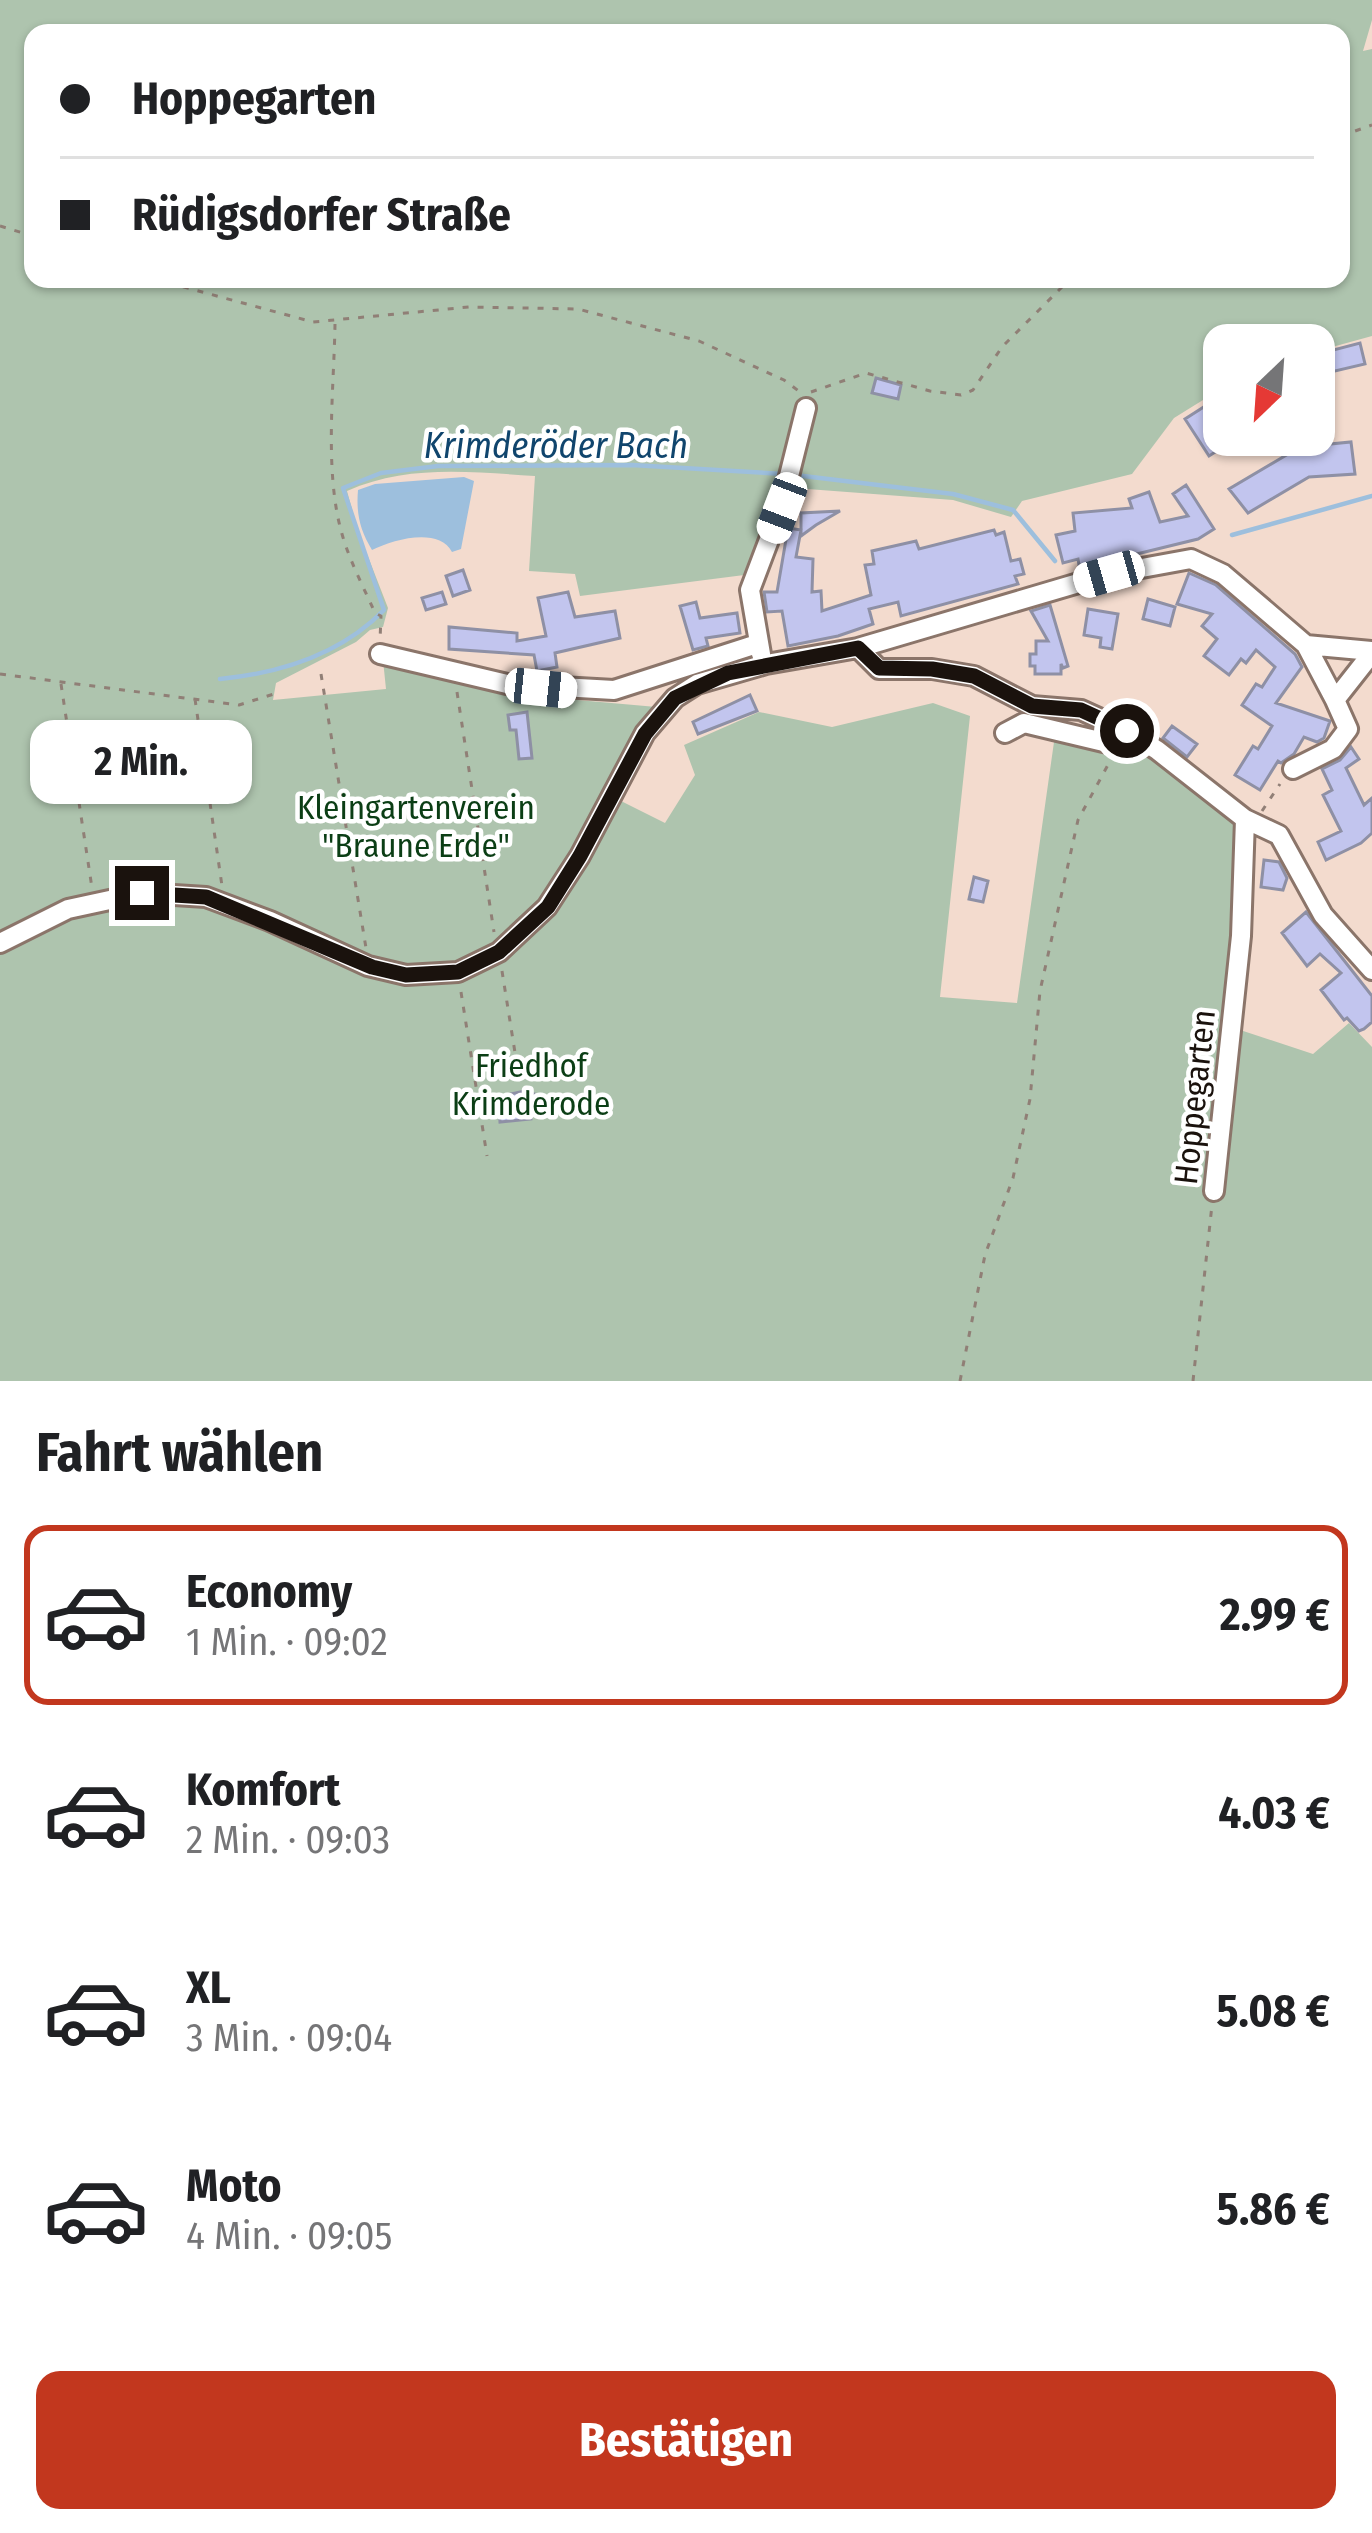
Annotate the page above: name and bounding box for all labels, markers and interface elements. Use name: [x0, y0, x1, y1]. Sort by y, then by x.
text: Hoppegarten: [132, 72, 376, 126]
text: Rüdigsdorfer Straße: [132, 188, 511, 242]
north arrow: [1203, 324, 1335, 456]
map controls: [1203, 324, 1335, 456]
water label: Krimderöder Bach: [424, 424, 688, 468]
car: [752, 468, 812, 548]
car: [1069, 547, 1149, 601]
car: [503, 666, 579, 710]
route start: [1100, 704, 1154, 758]
callout: 2 Min.: [31, 719, 253, 803]
text: 2 Min.: [94, 739, 188, 785]
park label: Kleingartenverein "Braune Erde": [297, 788, 535, 866]
route end: [115, 866, 169, 920]
street label: Hoppegarten: [1166, 1008, 1224, 1186]
park label: Friedhof Krimderode: [452, 1046, 610, 1124]
text: Fahrt wählen: [36, 1421, 323, 1485]
icon: car: [42, 1561, 150, 1669]
text: Economy: [186, 1565, 352, 1619]
text: 2.99 €: [1220, 1588, 1330, 1642]
text: 1 Min. · 09:02: [186, 1619, 388, 1665]
icon: car: [42, 1759, 150, 1867]
text: Komfort: [186, 1763, 340, 1817]
text: 4.03 €: [1218, 1786, 1330, 1840]
text: 2 Min. · 09:03: [186, 1817, 390, 1863]
icon: car: [42, 1957, 150, 2065]
text: XL: [186, 1961, 231, 2015]
text: 5.08 €: [1216, 1984, 1330, 2038]
text: 3 Min. · 09:04: [186, 2015, 392, 2061]
icon: car: [42, 2155, 150, 2263]
text: Moto: [186, 2159, 282, 2213]
text: 5.86 €: [1217, 2182, 1330, 2236]
text: 4 Min. · 09:05: [186, 2213, 392, 2259]
button: Bestätigen: [36, 2371, 1336, 2509]

